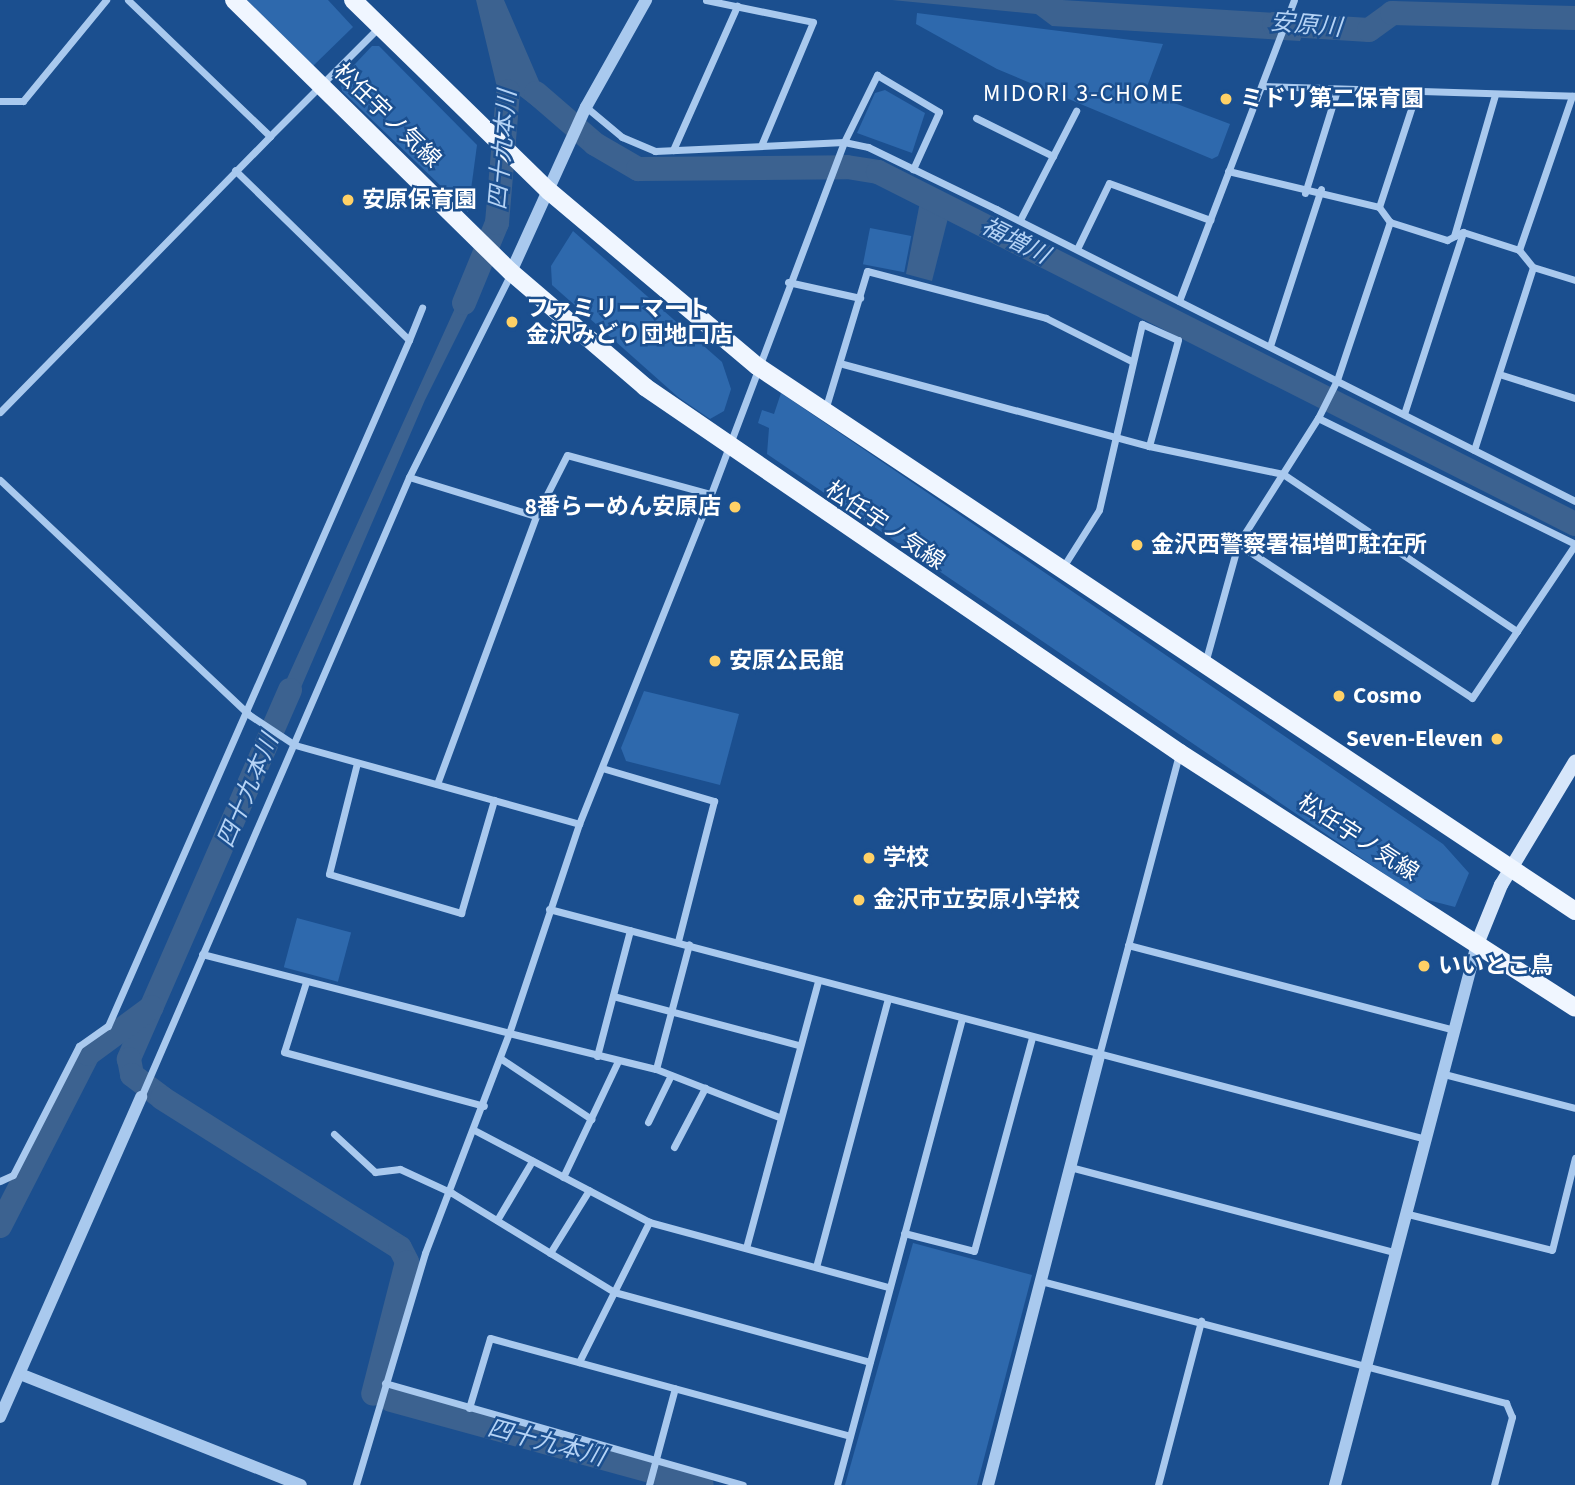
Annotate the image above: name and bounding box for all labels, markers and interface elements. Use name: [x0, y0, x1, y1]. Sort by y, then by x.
water label: 安原川: [1269, 8, 1343, 42]
street label: 松任宇ノ気線: [328, 58, 446, 174]
district label: MIDORI 3-CHOME: [985, 80, 1183, 108]
place label: ミドリ第二保育園: [1240, 85, 1424, 113]
water label: 四十九本川: [483, 89, 523, 211]
marker: ミドリ第二保育園: [1218, 91, 1234, 107]
place label: 安原保育園: [362, 186, 477, 214]
marker: 安原保育園: [340, 192, 356, 208]
water label: 福増川: [976, 212, 1054, 270]
place label: ファミリーマート 金沢みどり団地口店: [526, 295, 733, 349]
marker: ファミリーマート 金沢みどり団地口店: [504, 314, 520, 330]
street label: 松任宇ノ気線: [820, 476, 950, 576]
place label: 8番らーめん安原店: [525, 493, 721, 521]
marker: 8番らーめん安原店: [727, 499, 743, 515]
place label: 金沢西警察署福増町駐在所: [1151, 531, 1427, 559]
marker: 金沢西警察署福増町駐在所: [1129, 537, 1145, 553]
place label: 安原公民館: [729, 647, 844, 675]
marker: 安原公民館: [707, 653, 723, 669]
place label: Cosmo: [1353, 682, 1422, 710]
marker: Cosmo: [1331, 688, 1347, 704]
place label: Seven-Eleven: [1346, 725, 1483, 753]
water label: 四十九本川: [211, 730, 285, 852]
marker: Seven-Eleven: [1489, 731, 1505, 747]
street label: 松任宇ノ気線: [1293, 789, 1423, 887]
place label: 学校: [883, 844, 929, 872]
marker: 学校: [861, 850, 877, 866]
place label: 金沢市立安原小学校: [873, 886, 1080, 914]
marker: 金沢市立安原小学校: [851, 892, 867, 908]
place label: いいとこ鳥: [1438, 952, 1553, 980]
marker: いいとこ鳥: [1416, 958, 1432, 974]
water label: 四十九本川: [484, 1414, 608, 1472]

